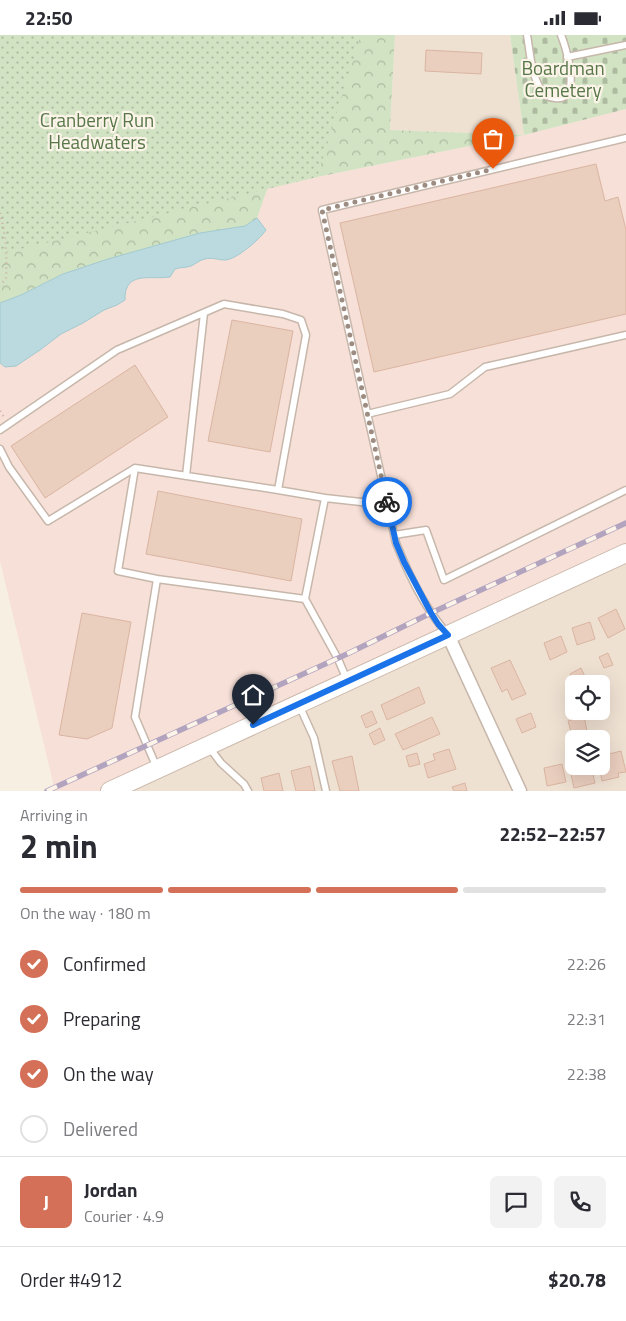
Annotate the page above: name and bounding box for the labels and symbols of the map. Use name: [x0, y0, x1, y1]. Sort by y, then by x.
park label: Boardman Cemetery: [521, 53, 605, 104]
park label: Cranberry Run Headwaters: [40, 105, 154, 156]
pin: [472, 118, 514, 169]
courier: [362, 477, 412, 527]
pin: [232, 674, 274, 725]

